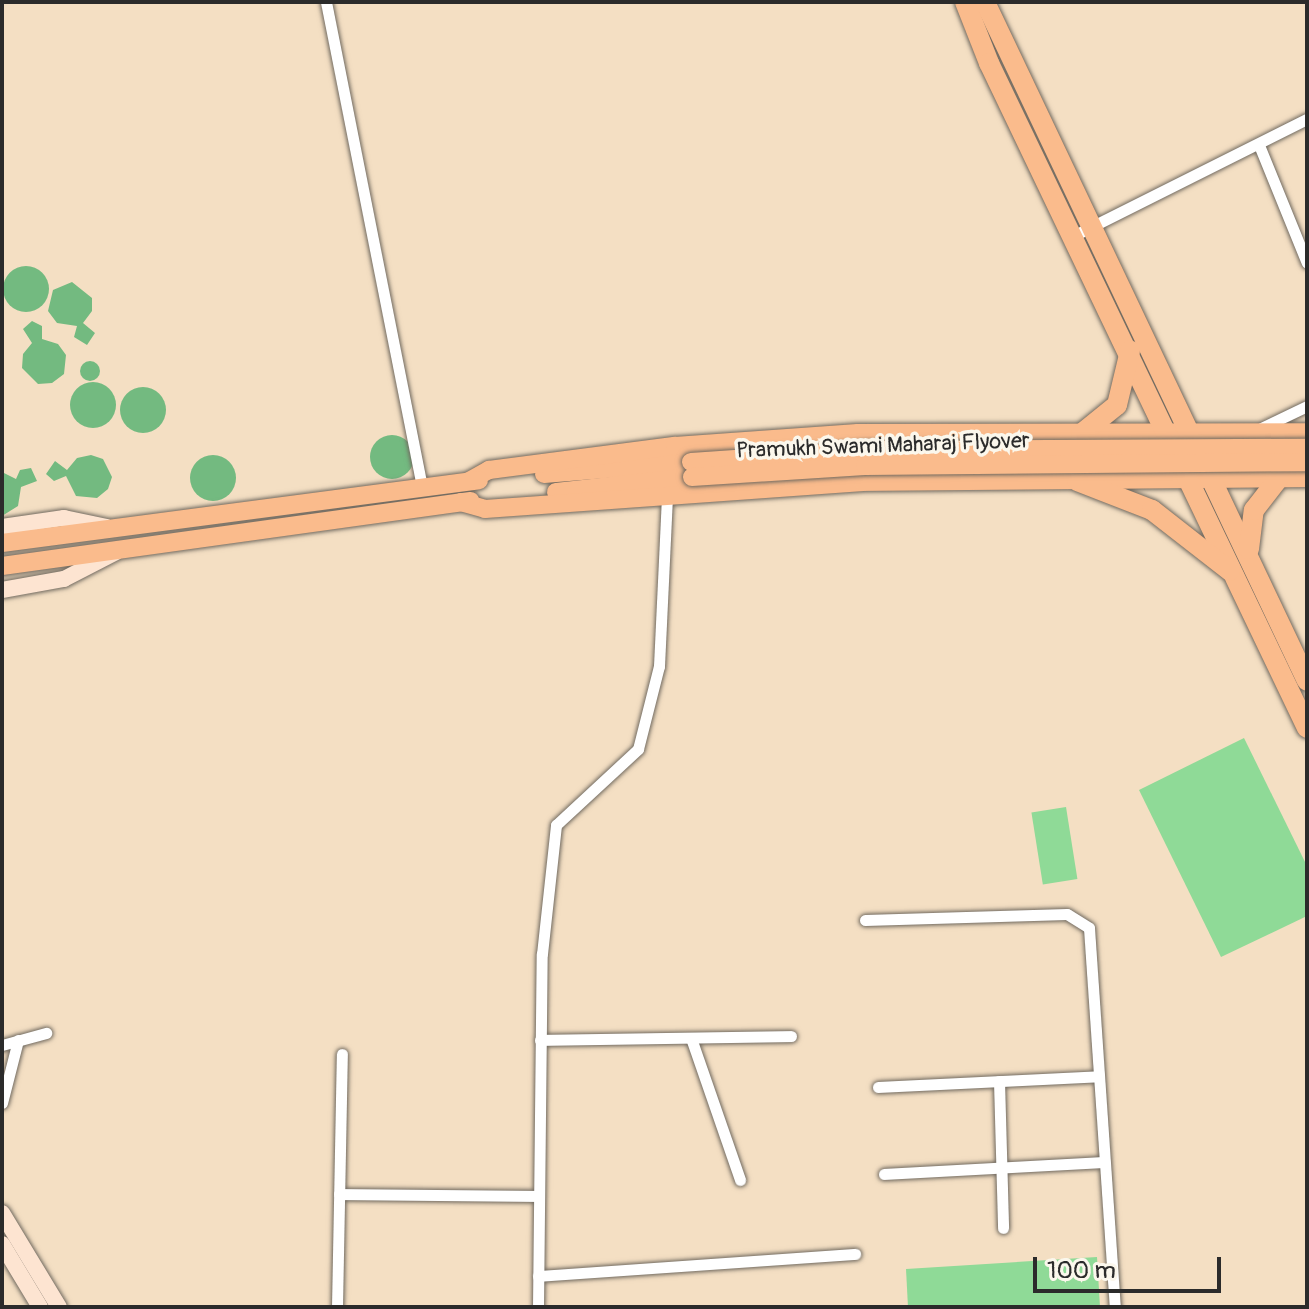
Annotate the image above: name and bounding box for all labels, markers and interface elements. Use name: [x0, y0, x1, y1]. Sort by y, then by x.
street label: Pramukh Swami Maharaj Flyover: [736, 428, 1030, 464]
scale bar: [1037, 1241, 1225, 1291]
text: 100 m: [1047, 1256, 1116, 1285]

